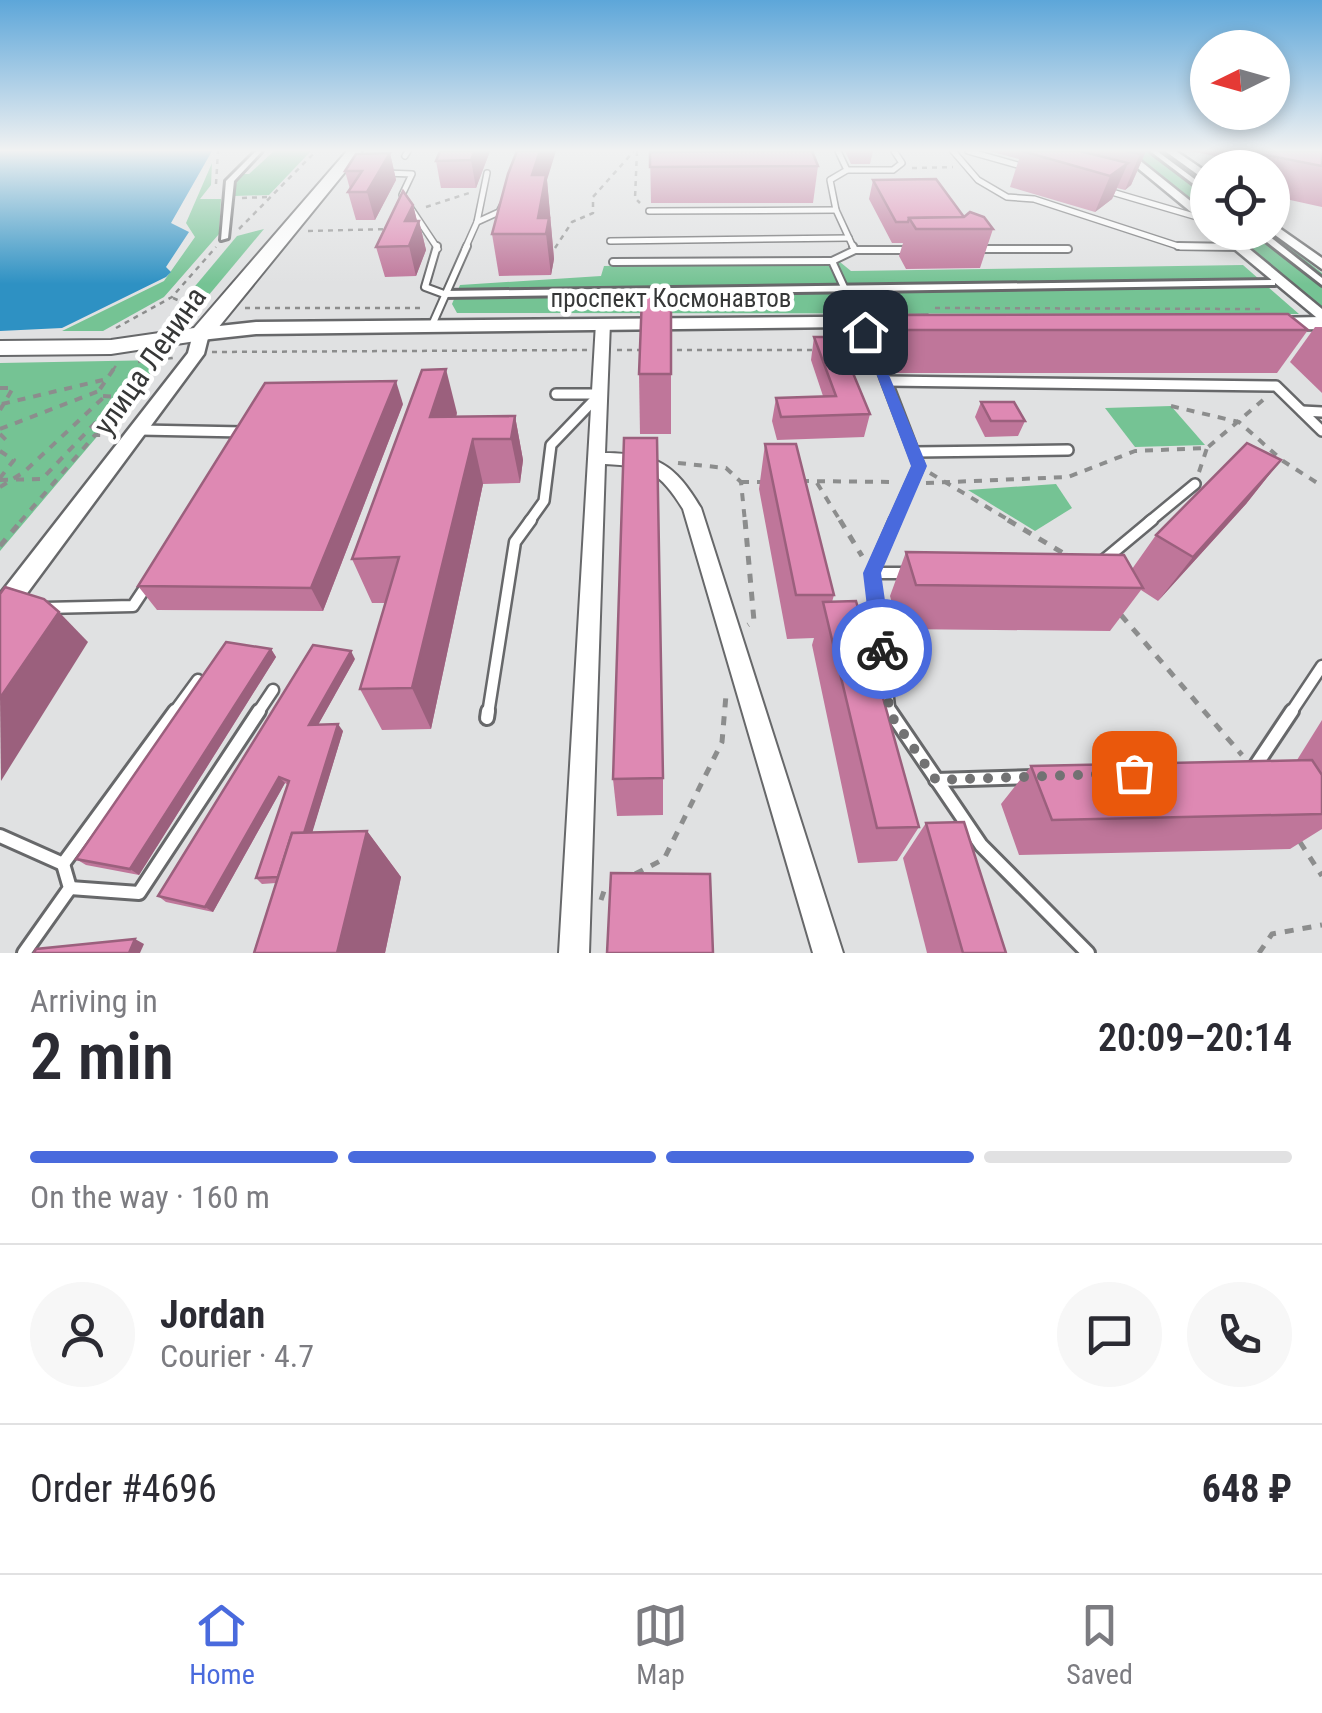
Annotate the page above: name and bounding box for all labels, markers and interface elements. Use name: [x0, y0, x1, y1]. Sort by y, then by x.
north arrow: [1190, 30, 1290, 130]
map controls: [1190, 30, 1290, 250]
button: locate: [1190, 150, 1290, 250]
street label: улица Ленина: [86, 280, 213, 441]
street label: проспект Космонавтов: [551, 284, 791, 313]
pin: [823, 290, 908, 375]
icon: home: [838, 305, 893, 360]
courier: [832, 599, 932, 699]
icon: bike: [855, 622, 910, 677]
pin: [1092, 731, 1177, 816]
icon: bag: [1107, 746, 1162, 801]
text: Arriving in: [30, 982, 158, 1020]
text: 20:09–20:14: [1098, 1016, 1292, 1060]
text: 2 min: [30, 1019, 174, 1095]
text: On the way · 160 m: [30, 1178, 270, 1216]
button: person: [30, 1282, 135, 1387]
button: chat: [1057, 1282, 1162, 1387]
button: phone: [1187, 1282, 1292, 1387]
text: Jordan: [160, 1293, 265, 1337]
text: Courier · 4.7: [160, 1337, 314, 1375]
text: Order #4696: [30, 1467, 217, 1511]
text: 648 ₽: [1202, 1467, 1292, 1511]
tab: Home: [189, 1598, 255, 1691]
tab: Map: [633, 1598, 688, 1691]
tab: Saved: [1066, 1598, 1133, 1691]

